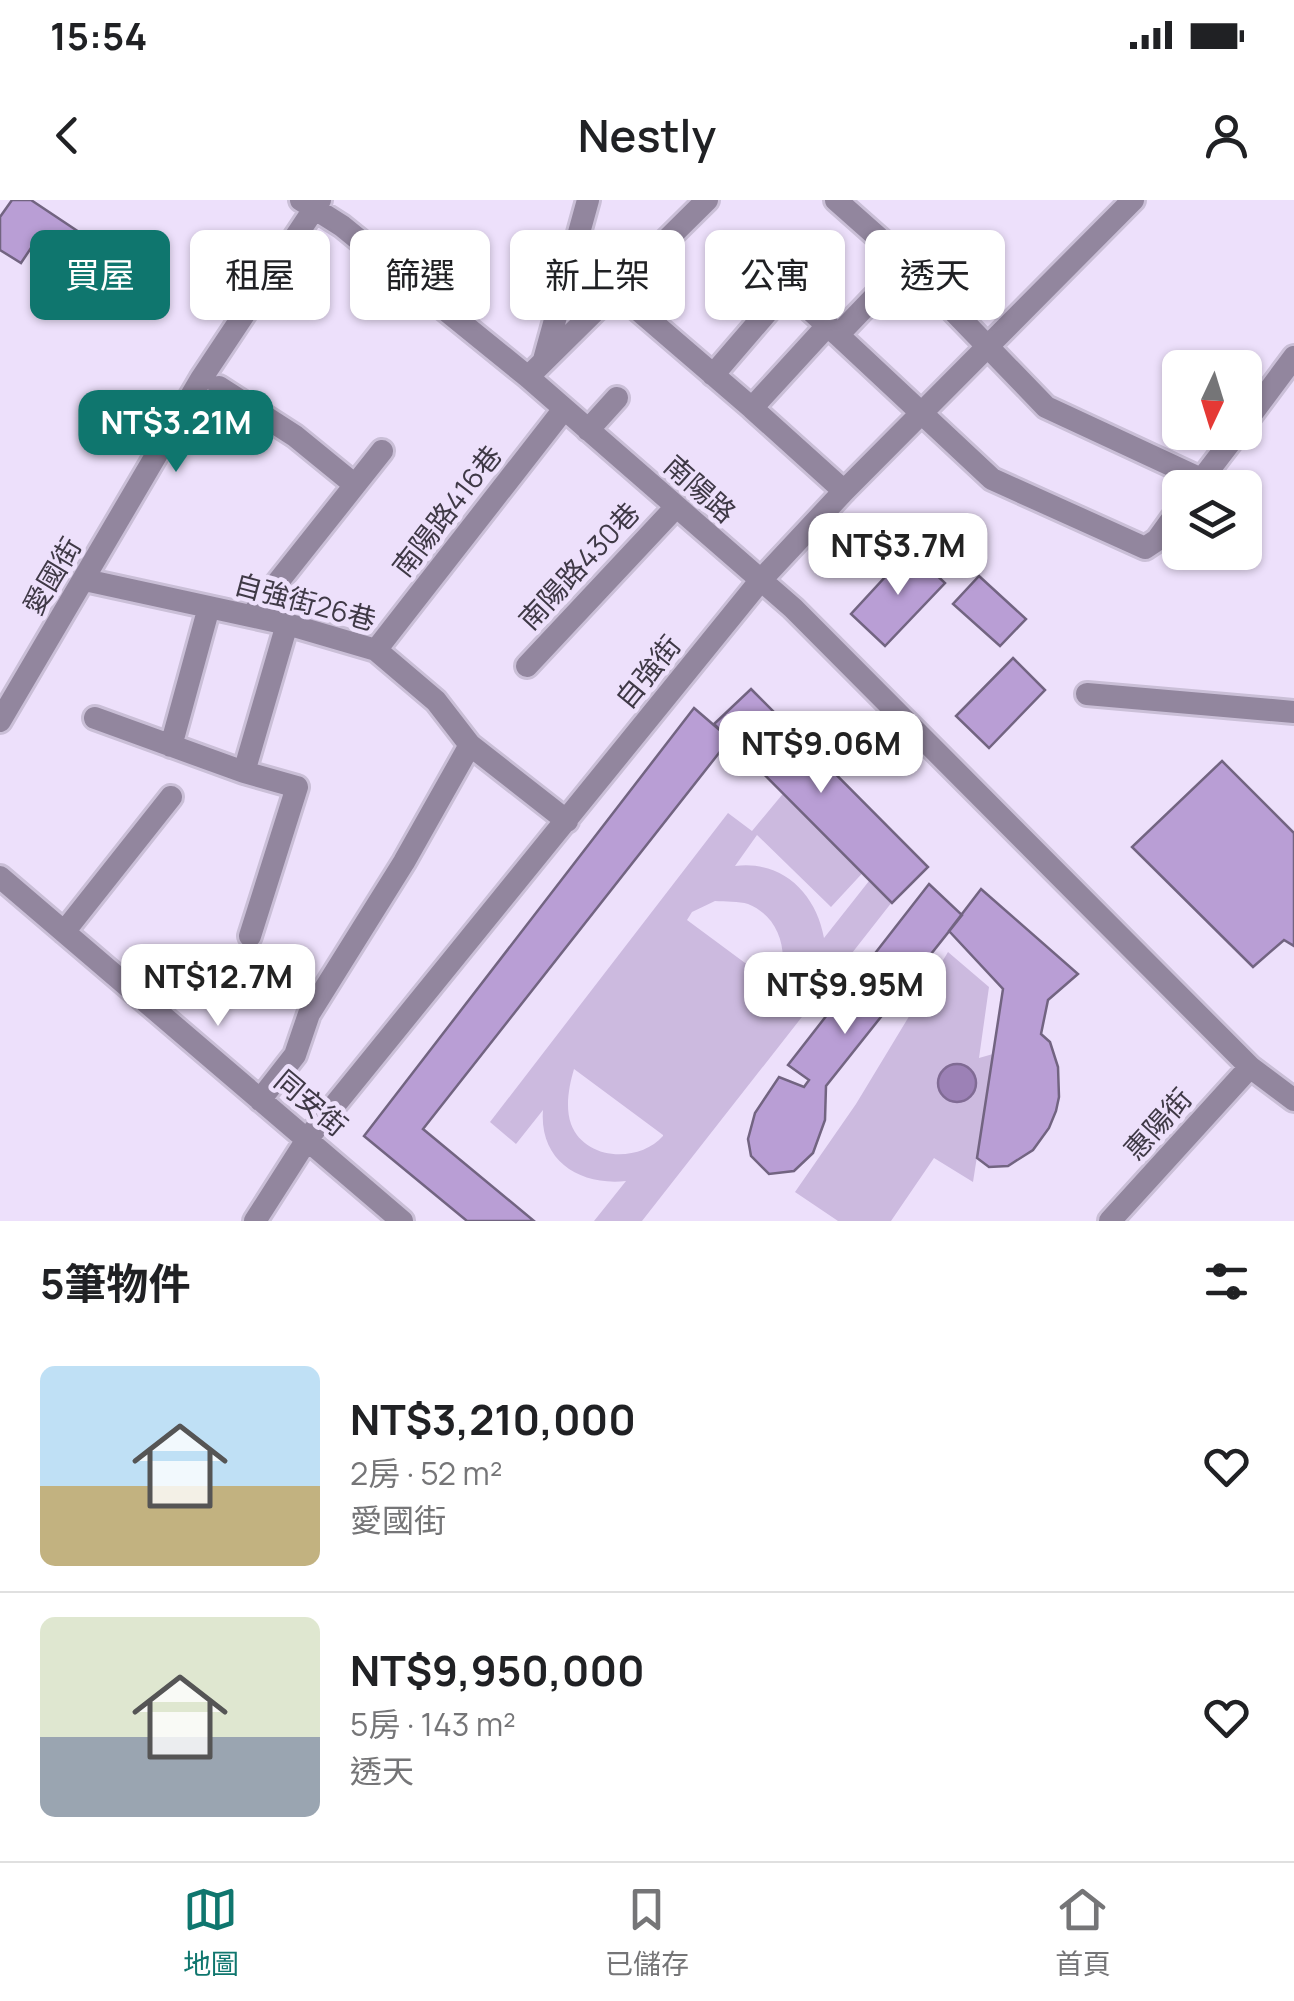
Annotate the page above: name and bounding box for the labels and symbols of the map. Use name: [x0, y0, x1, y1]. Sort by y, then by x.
north arrow: [1162, 350, 1262, 450]
pin: NT$3.21M: [73, 390, 279, 475]
street label: 南陽路416巷: [383, 437, 509, 584]
street label: 南陽路: [657, 446, 745, 530]
street label: 南陽路430巷: [509, 493, 647, 637]
pin: NT$3.7M: [806, 513, 990, 598]
street label: 愛國街: [13, 530, 89, 621]
street label: 自強街26巷: [230, 564, 380, 638]
street label: 自強街: [606, 627, 688, 716]
pin: NT$9.06M: [718, 711, 924, 796]
pin: NT$12.7M: [115, 944, 321, 1029]
pin: NT$9.95M: [742, 952, 948, 1037]
street label: 同安街: [267, 1061, 356, 1144]
street label: 惠陽街: [1115, 1079, 1199, 1167]

